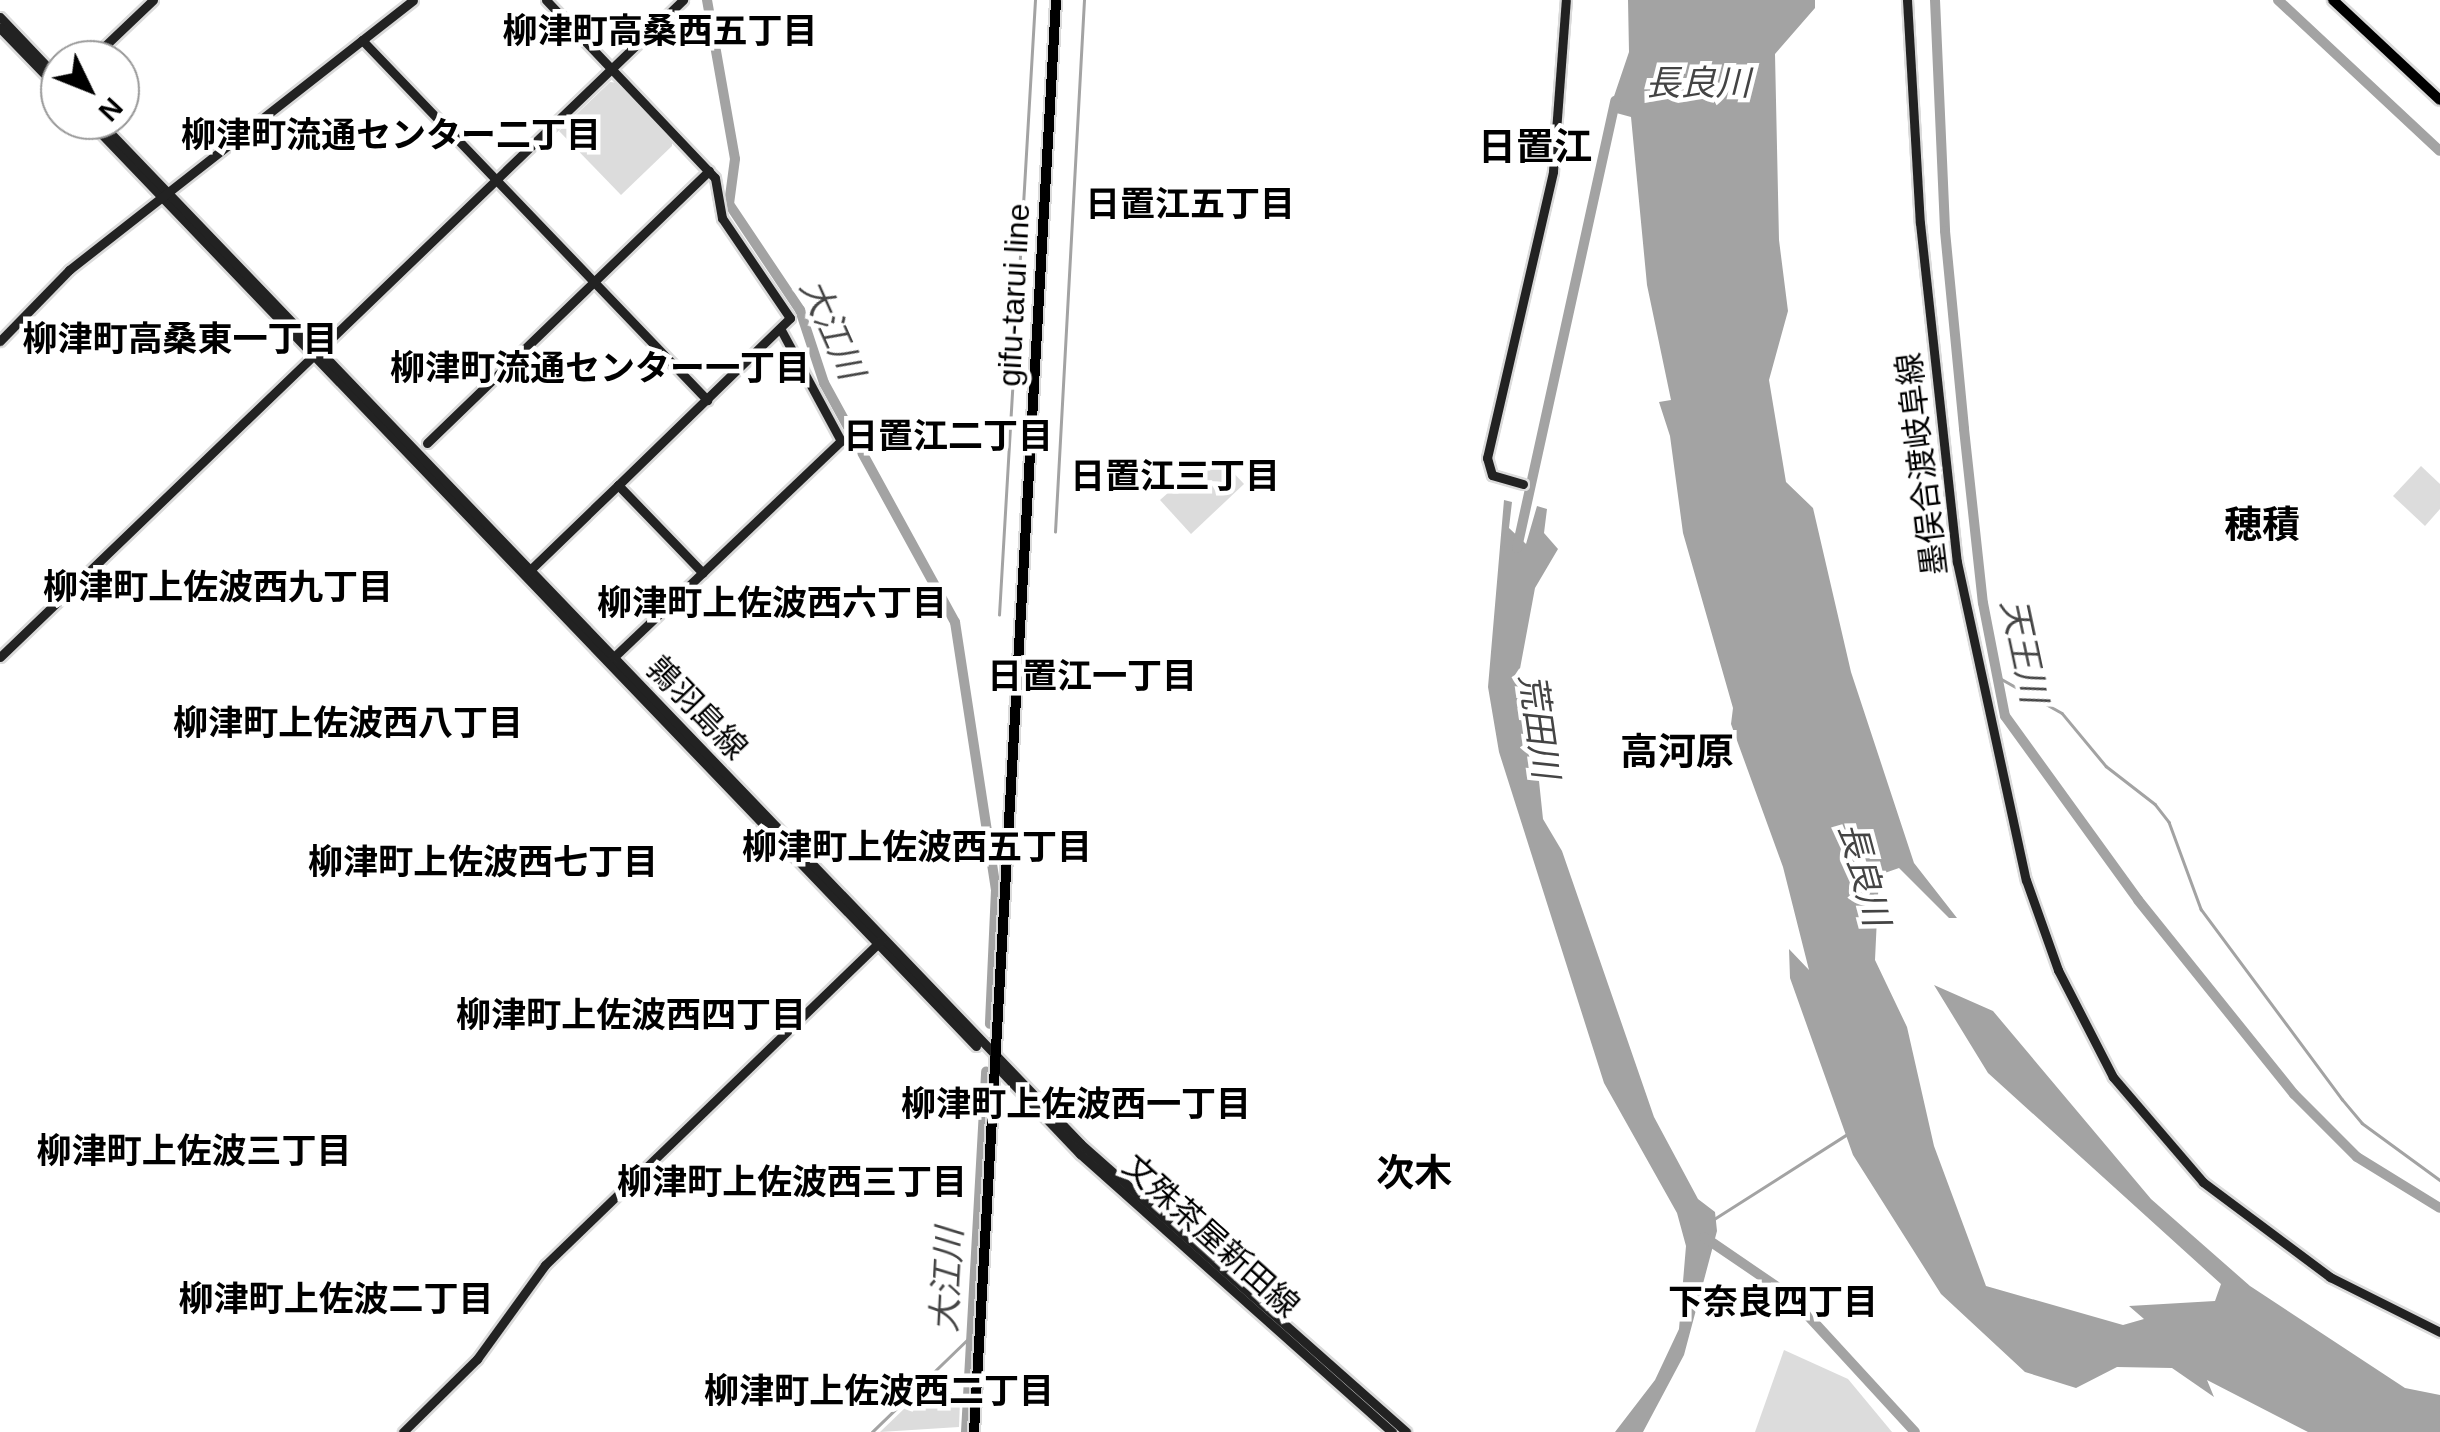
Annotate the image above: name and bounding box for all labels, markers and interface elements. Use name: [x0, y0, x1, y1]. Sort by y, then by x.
district label: 柳津町高桑西五丁目: [503, 10, 817, 52]
north arrow: [40, 40, 140, 140]
water label: 長良川: [1646, 62, 1750, 104]
text: N: [93, 91, 129, 127]
district label: 柳津町流通センター二丁目: [181, 114, 601, 156]
district label: 日置江: [1478, 125, 1592, 171]
district label: 日置江五丁目: [1085, 183, 1295, 225]
street label: gifu-tarui line: [990, 203, 1038, 387]
water label: 大江川: [791, 272, 873, 386]
district label: 柳津町高桑東一丁目: [23, 318, 337, 360]
district label: 柳津町流通センター一丁目: [390, 347, 810, 389]
street label: 墨俣合渡岐阜線: [1889, 350, 1955, 578]
district label: 日置江二丁目: [843, 415, 1053, 457]
district label: 日置江三丁目: [1070, 455, 1280, 497]
district label: 穂積: [2224, 503, 2300, 549]
district label: 柳津町上佐波西九丁目: [43, 566, 393, 608]
district label: 柳津町上佐波西六丁目: [597, 582, 947, 624]
water label: 天王川: [1993, 595, 2055, 707]
street label: 鶉羽島線: [639, 649, 755, 767]
district label: 日置江一丁目: [987, 655, 1197, 697]
water label: 荒田川: [1511, 671, 1567, 781]
district label: 柳津町上佐波西八丁目: [173, 702, 523, 744]
district label: 高河原: [1620, 730, 1734, 776]
water label: 長良川: [1830, 818, 1898, 930]
district label: 柳津町上佐波西五丁目: [742, 826, 1092, 868]
district label: 柳津町上佐波西七丁目: [308, 841, 658, 883]
district label: 柳津町上佐波西四丁目: [456, 994, 806, 1036]
district label: 柳津町上佐波西一丁目: [901, 1083, 1251, 1125]
district label: 柳津町上佐波三丁目: [37, 1130, 351, 1172]
street label: 文殊茶屋新田線: [1115, 1147, 1307, 1325]
district label: 次木: [1376, 1151, 1452, 1197]
district label: 柳津町上佐波西三丁目: [617, 1161, 967, 1203]
water label: 大江川: [923, 1226, 971, 1334]
district label: 柳津町上佐波二丁目: [179, 1278, 493, 1320]
district label: 下奈良四丁目: [1668, 1281, 1878, 1323]
district label: 柳津町上佐波西二丁目: [704, 1370, 1054, 1412]

